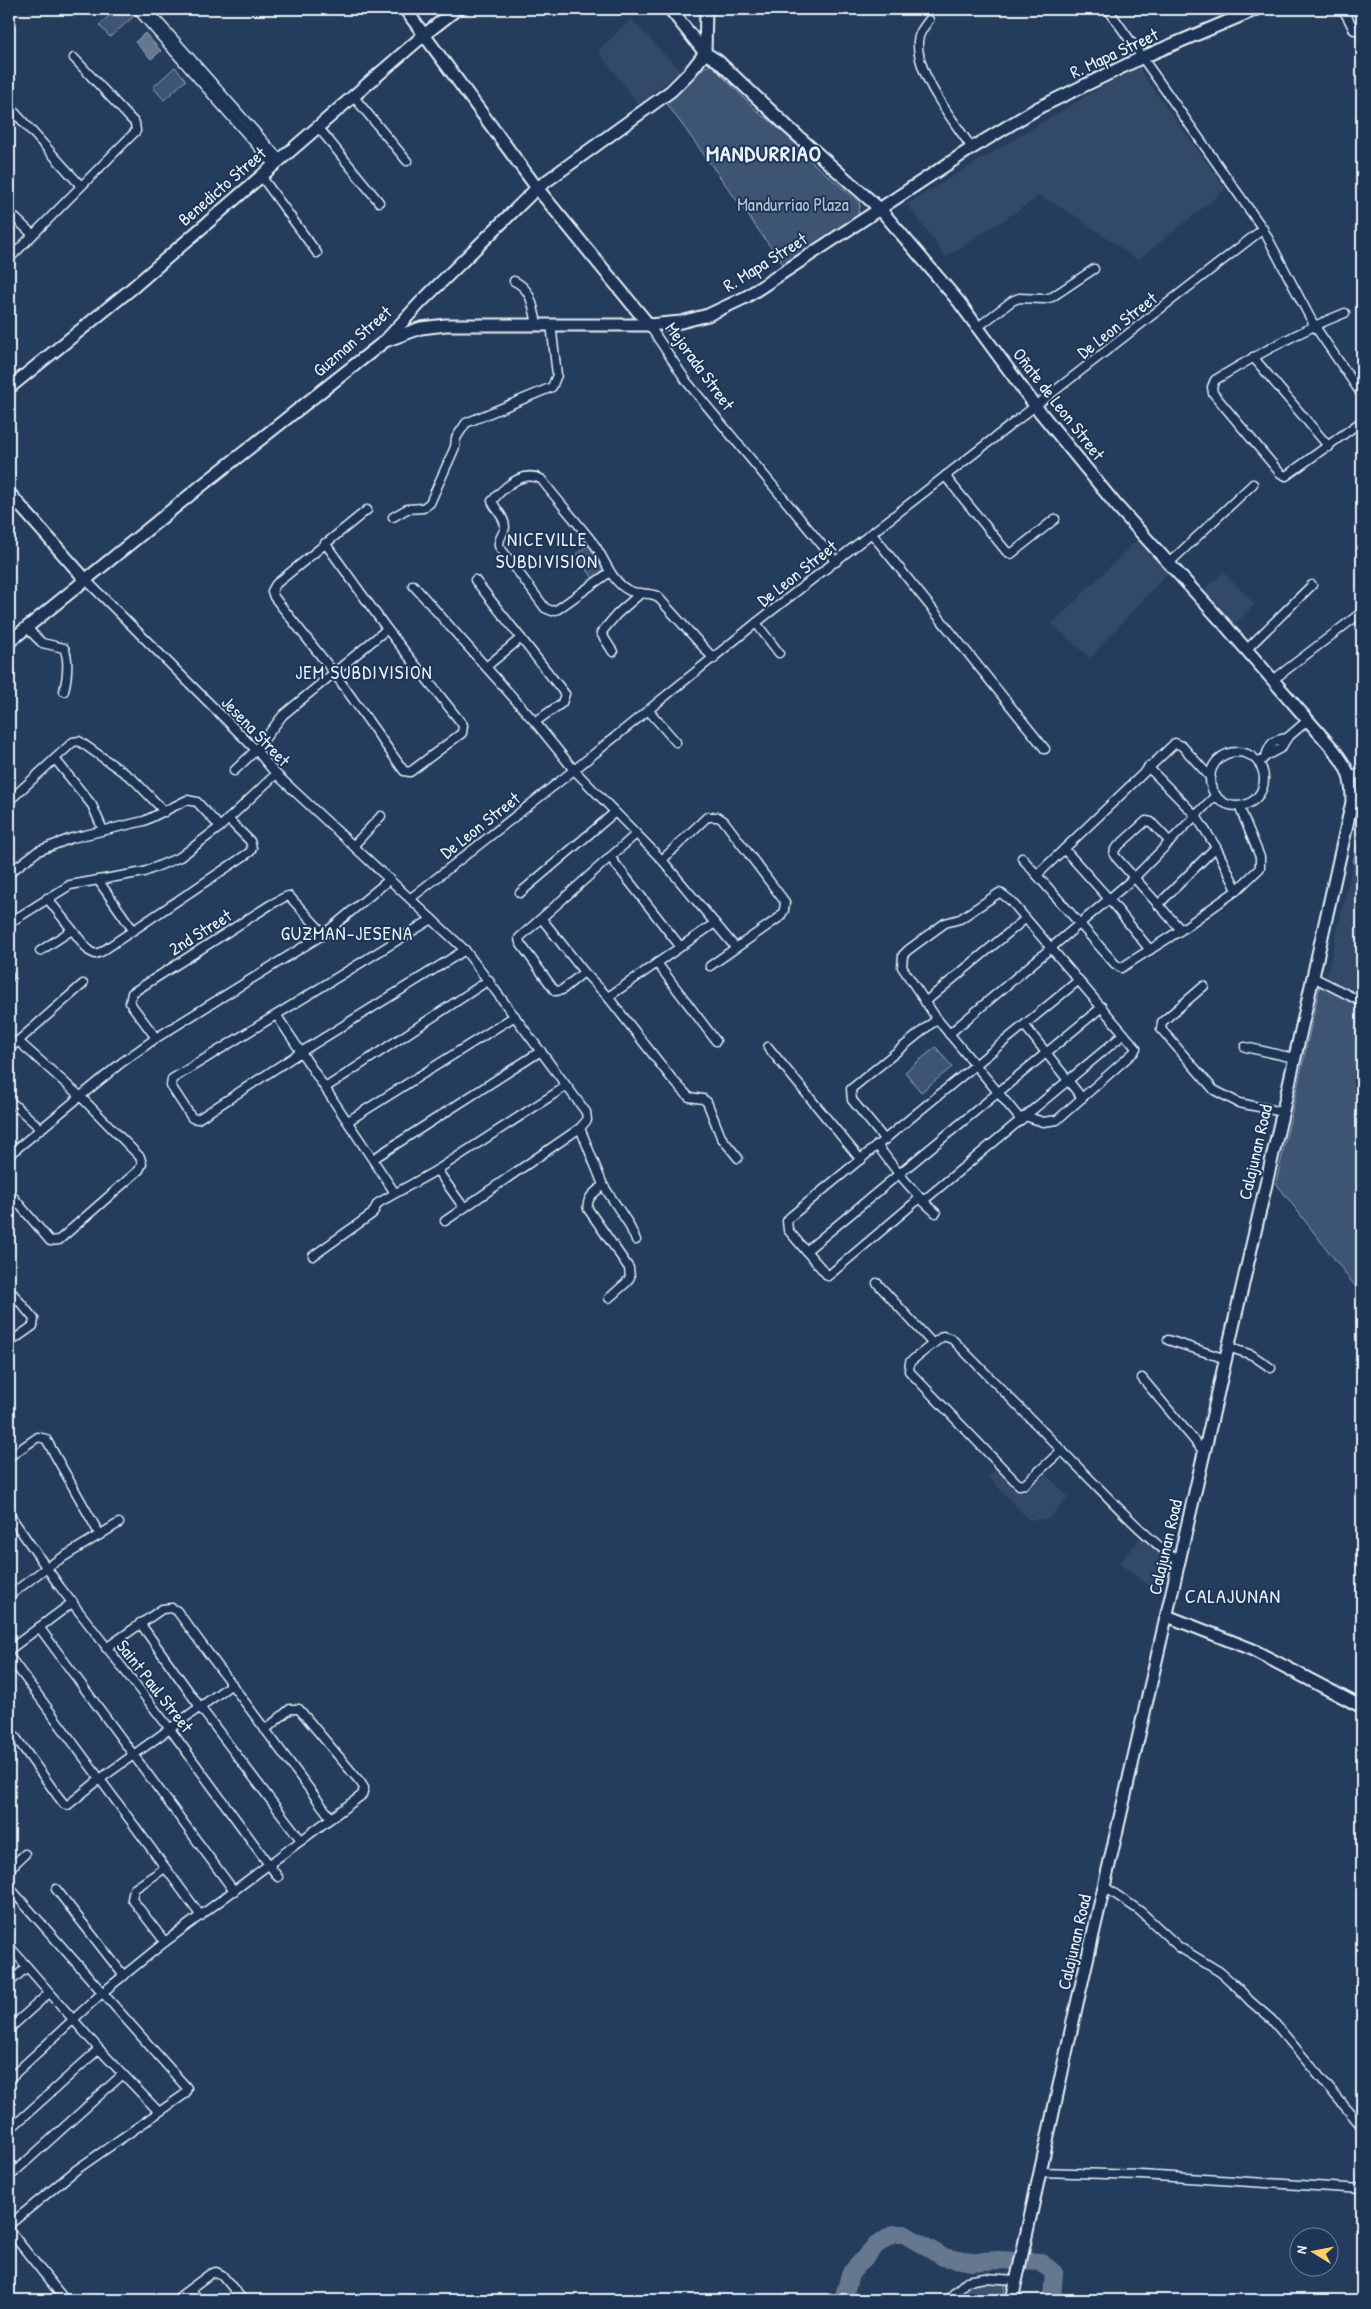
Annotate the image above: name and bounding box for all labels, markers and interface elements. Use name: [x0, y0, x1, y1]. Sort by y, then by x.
street label: R. Mapa Street: [1066, 21, 1163, 84]
district label: MANDURRIAO: [706, 138, 822, 168]
street label: Benedicto Street: [173, 140, 272, 231]
park label: Mandurriao Plaza: [737, 192, 849, 217]
street label: R. Mapa Street: [718, 226, 812, 298]
street label: De Leon Street: [1072, 285, 1163, 364]
street label: Guzman Street: [307, 299, 397, 382]
street label: Mejorada Street: [659, 317, 741, 416]
street label: Oñate de Leon Street: [1007, 343, 1111, 466]
district label: NICEVILLE SUBDIVISION: [496, 526, 598, 574]
street label: De Leon Street: [752, 533, 843, 612]
district label: JEM SUBDIVISION: [295, 659, 433, 685]
street label: Jesena Street: [216, 690, 297, 772]
street label: De Leon Street: [435, 785, 526, 864]
street label: 2nd Street: [164, 903, 237, 961]
district label: GUZMAN-JESENA: [281, 920, 413, 946]
street label: Calajunan Road: [1232, 1102, 1278, 1202]
street label: Calajunan Road: [1142, 1497, 1188, 1597]
district label: CALAJUNAN: [1185, 1582, 1281, 1609]
street label: Saint Paul Street: [111, 1634, 200, 1738]
street label: Calajunan Road: [1051, 1892, 1097, 1992]
north arrow: [1288, 2226, 1338, 2276]
text: N: [1291, 2244, 1311, 2255]

